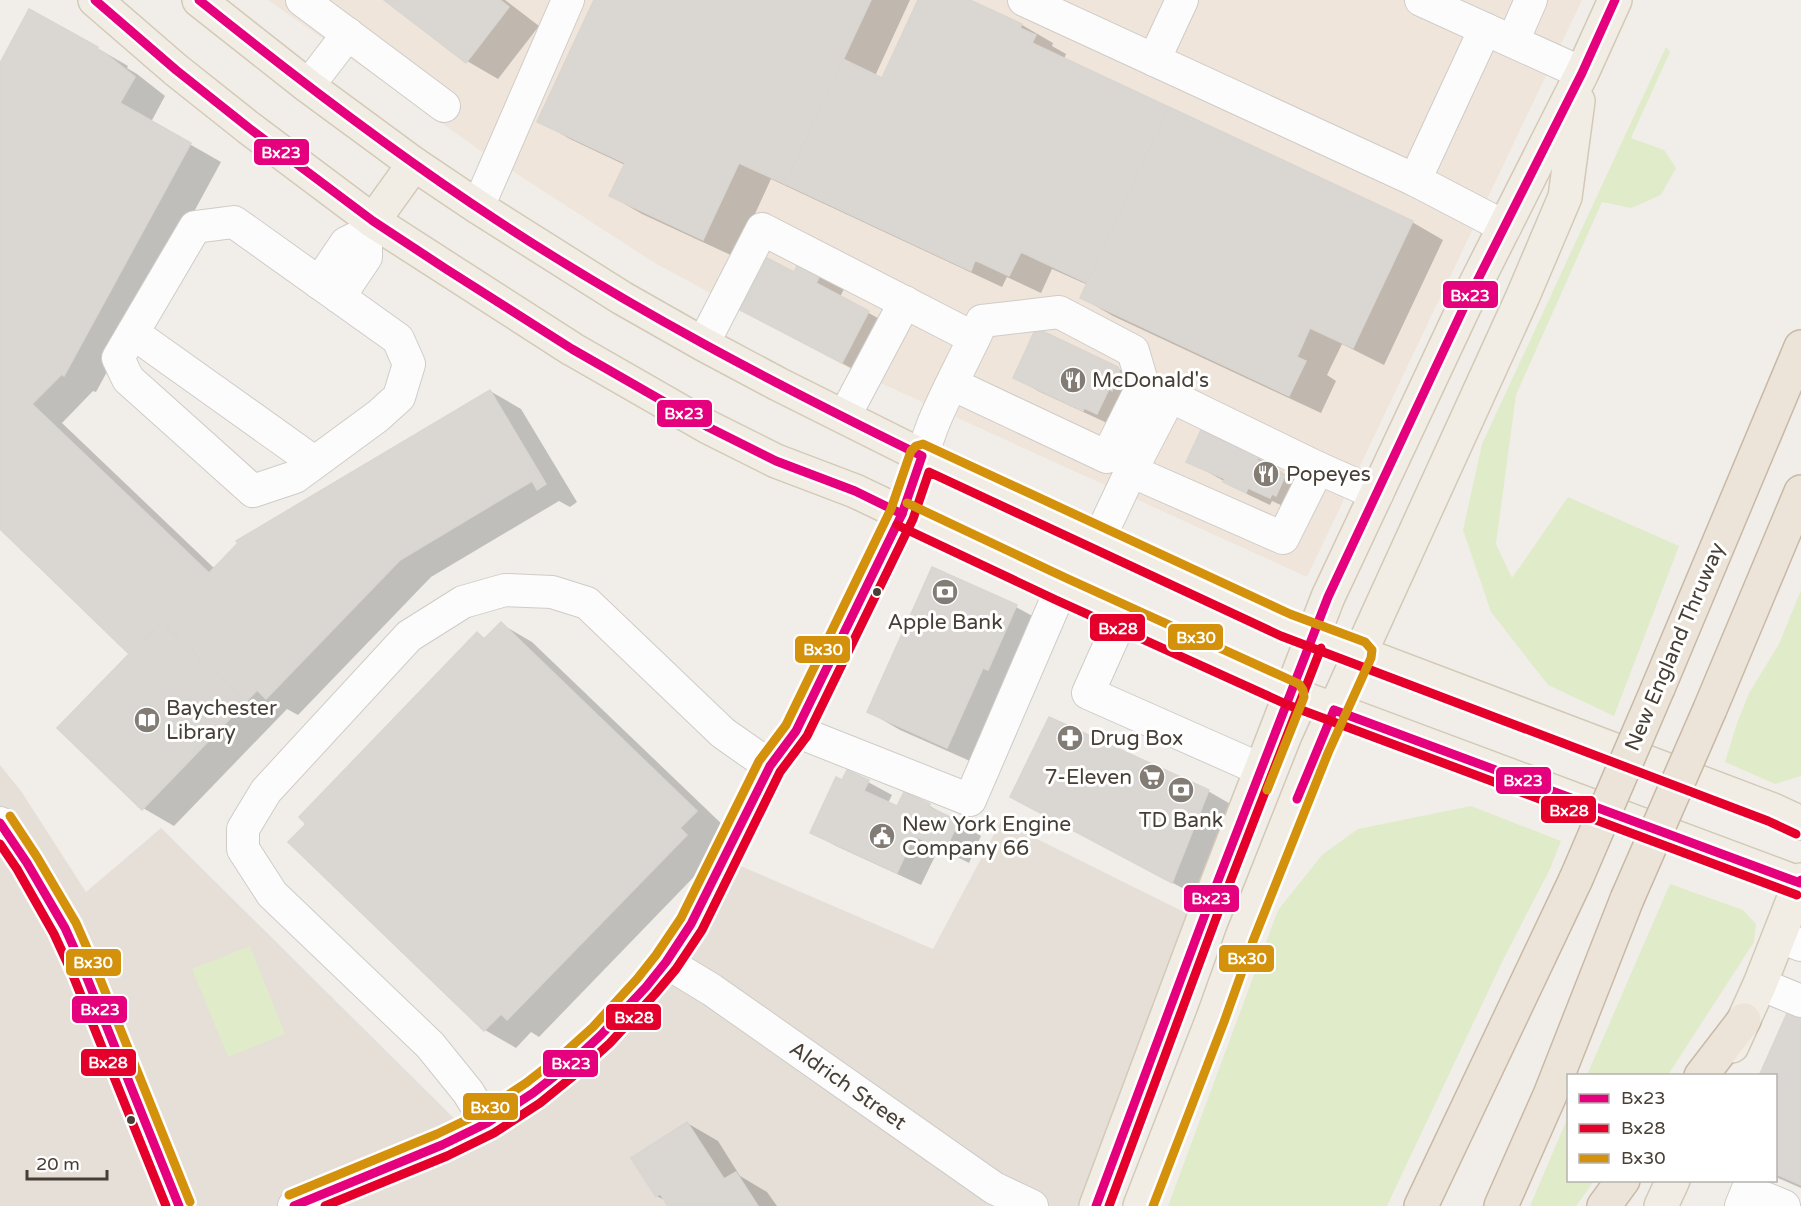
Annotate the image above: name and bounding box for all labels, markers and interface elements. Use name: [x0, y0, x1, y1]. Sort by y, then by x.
line badge: Bx23: [253, 138, 310, 166]
text: Bx23: [261, 143, 301, 163]
line badge: Bx23: [1442, 280, 1499, 309]
text: Bx23: [1450, 286, 1490, 306]
restaurant icon: McDonald's: [1058, 365, 1088, 395]
place label: McDonald's: [1092, 368, 1209, 393]
line badge: Bx23: [656, 399, 713, 428]
text: Bx23: [664, 404, 704, 424]
restaurant icon: Popeyes: [1251, 459, 1281, 489]
place label: Popeyes: [1286, 462, 1371, 487]
street label: New England Thruway: [1620, 539, 1730, 755]
bank icon: Apple Bank: [930, 577, 960, 607]
unlabelled marker: [871, 586, 883, 598]
place label: Apple Bank: [887, 610, 1003, 635]
line badge: Bx28: [1089, 613, 1146, 642]
text: Bx28: [1098, 619, 1138, 639]
line badge: Bx30: [1167, 623, 1224, 651]
text: Bx30: [1176, 628, 1216, 648]
line badge: Bx30: [794, 635, 851, 664]
text: Bx30: [803, 640, 843, 660]
place label: Baychester Library: [166, 696, 277, 745]
library icon: Baychester Library: [132, 705, 162, 735]
pharmacy icon: Drug Box: [1055, 723, 1085, 753]
place label: Drug Box: [1090, 726, 1183, 751]
supermarket icon: 7-Eleven: [1137, 762, 1167, 792]
place label: 7-Eleven: [1045, 765, 1132, 790]
line badge: Bx23: [1495, 766, 1552, 795]
text: Bx23: [1503, 771, 1543, 791]
bank icon: TD Bank: [1166, 775, 1196, 805]
line badge: Bx28: [1540, 795, 1597, 824]
text: Bx28: [1549, 801, 1589, 821]
place label: TD Bank: [1139, 808, 1223, 833]
place label: New York Engine Company 66: [902, 812, 1071, 861]
public building icon: New York Engine Company 66: [867, 821, 897, 851]
line badge: Bx23: [1183, 884, 1240, 913]
text: Bx23: [1191, 889, 1231, 909]
line badge: Bx30: [1218, 944, 1275, 973]
line badge: Bx30: [65, 948, 122, 977]
text: Bx30: [1227, 949, 1267, 969]
text: Bx30: [73, 953, 113, 973]
line badge: Bx23: [71, 995, 128, 1024]
text: Bx23: [80, 1000, 120, 1020]
line badge: Bx28: [605, 1003, 662, 1031]
text: Bx28: [614, 1008, 654, 1028]
street label: Aldrich Street: [785, 1036, 911, 1135]
line badge: Bx28: [80, 1048, 137, 1077]
line badge: Bx23: [542, 1049, 599, 1078]
text: Bx28: [88, 1053, 128, 1073]
text: Bx23: [551, 1054, 591, 1074]
legend: [1567, 1074, 1777, 1182]
text: Bx23: [1621, 1087, 1666, 1109]
line badge: Bx30: [462, 1092, 519, 1121]
text: Bx30: [470, 1098, 510, 1118]
unlabelled marker: [125, 1114, 137, 1126]
text: Bx28: [1621, 1117, 1666, 1139]
scale bar: [27, 1143, 106, 1181]
text: Bx30: [1621, 1147, 1666, 1169]
text: 20 m: [36, 1153, 80, 1175]

